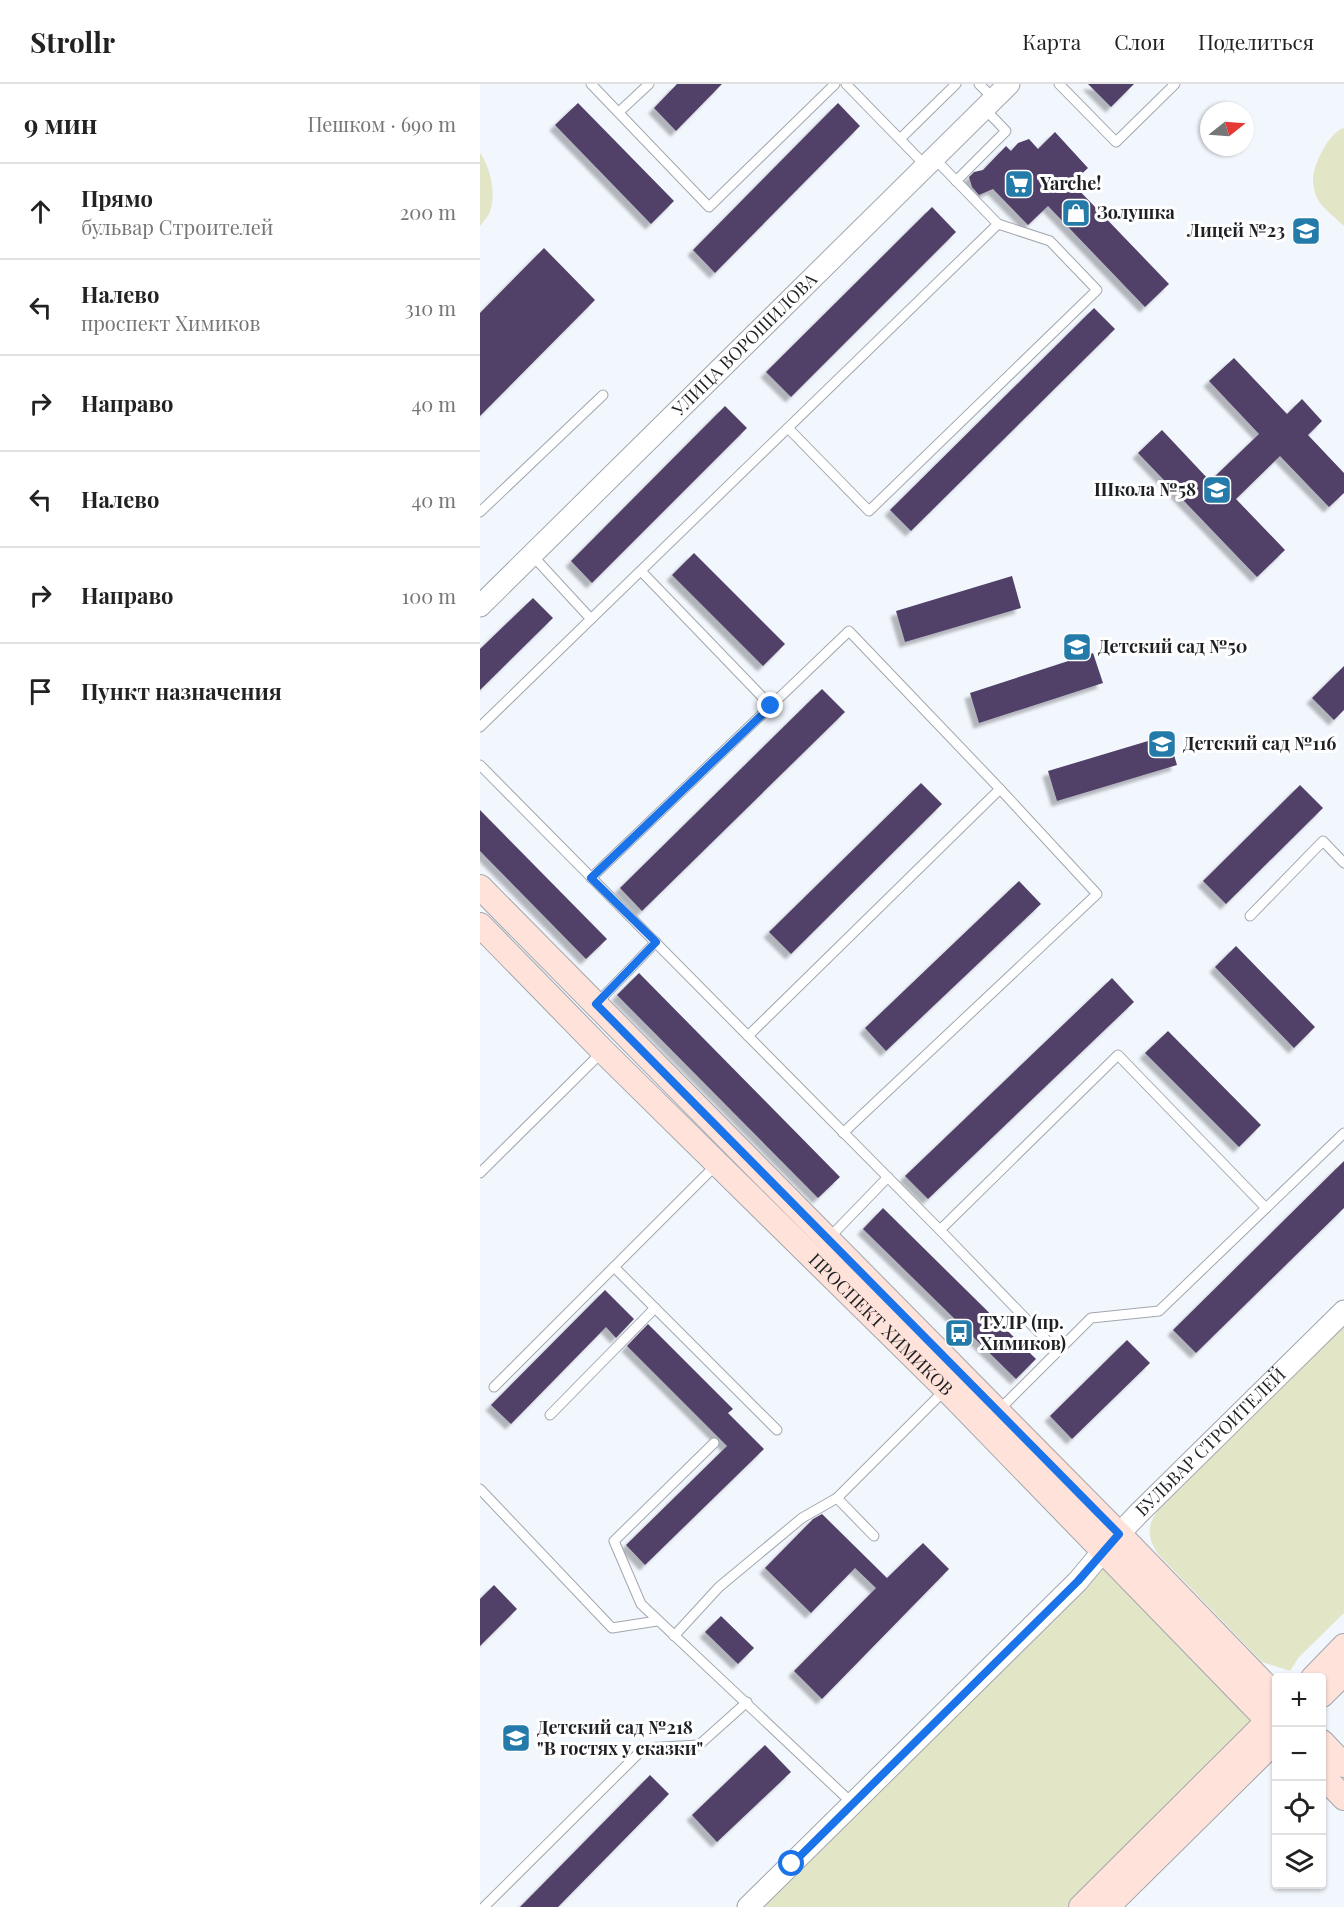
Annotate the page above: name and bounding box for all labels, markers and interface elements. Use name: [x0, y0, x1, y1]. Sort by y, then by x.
text: Strollr: [30, 23, 115, 60]
text: Карта: [1022, 27, 1081, 55]
text: Слои: [1114, 27, 1165, 55]
text: Поделиться: [1198, 27, 1314, 55]
north arrow: [1200, 102, 1254, 156]
text: 9 мин: [24, 106, 97, 141]
text: Пешком · 690 m: [307, 110, 456, 137]
supermarket icon: Yarche!: [1003, 168, 1035, 200]
place label: Yarche!: [1039, 171, 1102, 195]
text: Прямо: [81, 183, 153, 213]
icon: ahead: [24, 195, 57, 228]
shop icon: Золушка: [1060, 197, 1092, 229]
text: 200 m: [400, 198, 456, 225]
place label: Золушка: [1097, 200, 1175, 224]
text: бульвар Строителей: [81, 213, 273, 240]
school or university icon: Лицей №23: [1290, 215, 1322, 247]
place label: Лицей №23: [1186, 218, 1285, 242]
street label: УЛИЦА ВОРОШИЛОВА: [666, 267, 822, 422]
text: Налево: [81, 279, 159, 309]
icon: left: [24, 291, 57, 324]
text: 310 m: [405, 294, 456, 321]
text: проспект Химиков: [81, 309, 260, 336]
icon: right: [24, 387, 57, 420]
text: Направо: [81, 388, 174, 418]
text: 40 m: [411, 390, 456, 417]
school or university icon: Школа №58: [1201, 474, 1233, 506]
place label: Школа №58: [1094, 477, 1196, 501]
icon: left: [24, 483, 57, 516]
text: Налево: [81, 484, 159, 514]
text: 40 m: [411, 486, 456, 513]
icon: right: [24, 579, 57, 612]
text: Направо: [81, 580, 174, 610]
text: 100 m: [402, 582, 456, 609]
school or university icon: Детский сад №50: [1061, 631, 1093, 663]
place label: Детский сад №50: [1098, 634, 1247, 658]
icon: arrive: [24, 675, 57, 708]
text: Пункт назначения: [81, 676, 282, 706]
route end: [757, 692, 783, 718]
school or university icon: Детский сад №116: [1146, 728, 1178, 760]
place label: Детский сад №116: [1183, 731, 1336, 755]
street label: ПРОСПЕКТ ХИМИКОВ: [804, 1247, 959, 1401]
place label: ТУЛР (пр. Химиков): [980, 1310, 1066, 1355]
bus stop icon: ТУЛР (пр. Химиков): [943, 1317, 975, 1349]
street label: БУЛЬВАР СТРОИТЕЛЕЙ: [1130, 1362, 1290, 1521]
map controls: [1272, 1673, 1326, 1889]
button: +: [1272, 1673, 1326, 1727]
place label: Детский сад №218 "В гостях у сказки": [537, 1715, 703, 1760]
school or university icon: Детский сад №218 "В гостях у сказки": [500, 1722, 532, 1754]
button: −: [1272, 1727, 1326, 1781]
button: locate: [1272, 1781, 1326, 1835]
button: layers: [1272, 1835, 1326, 1889]
route start: [778, 1850, 804, 1876]

